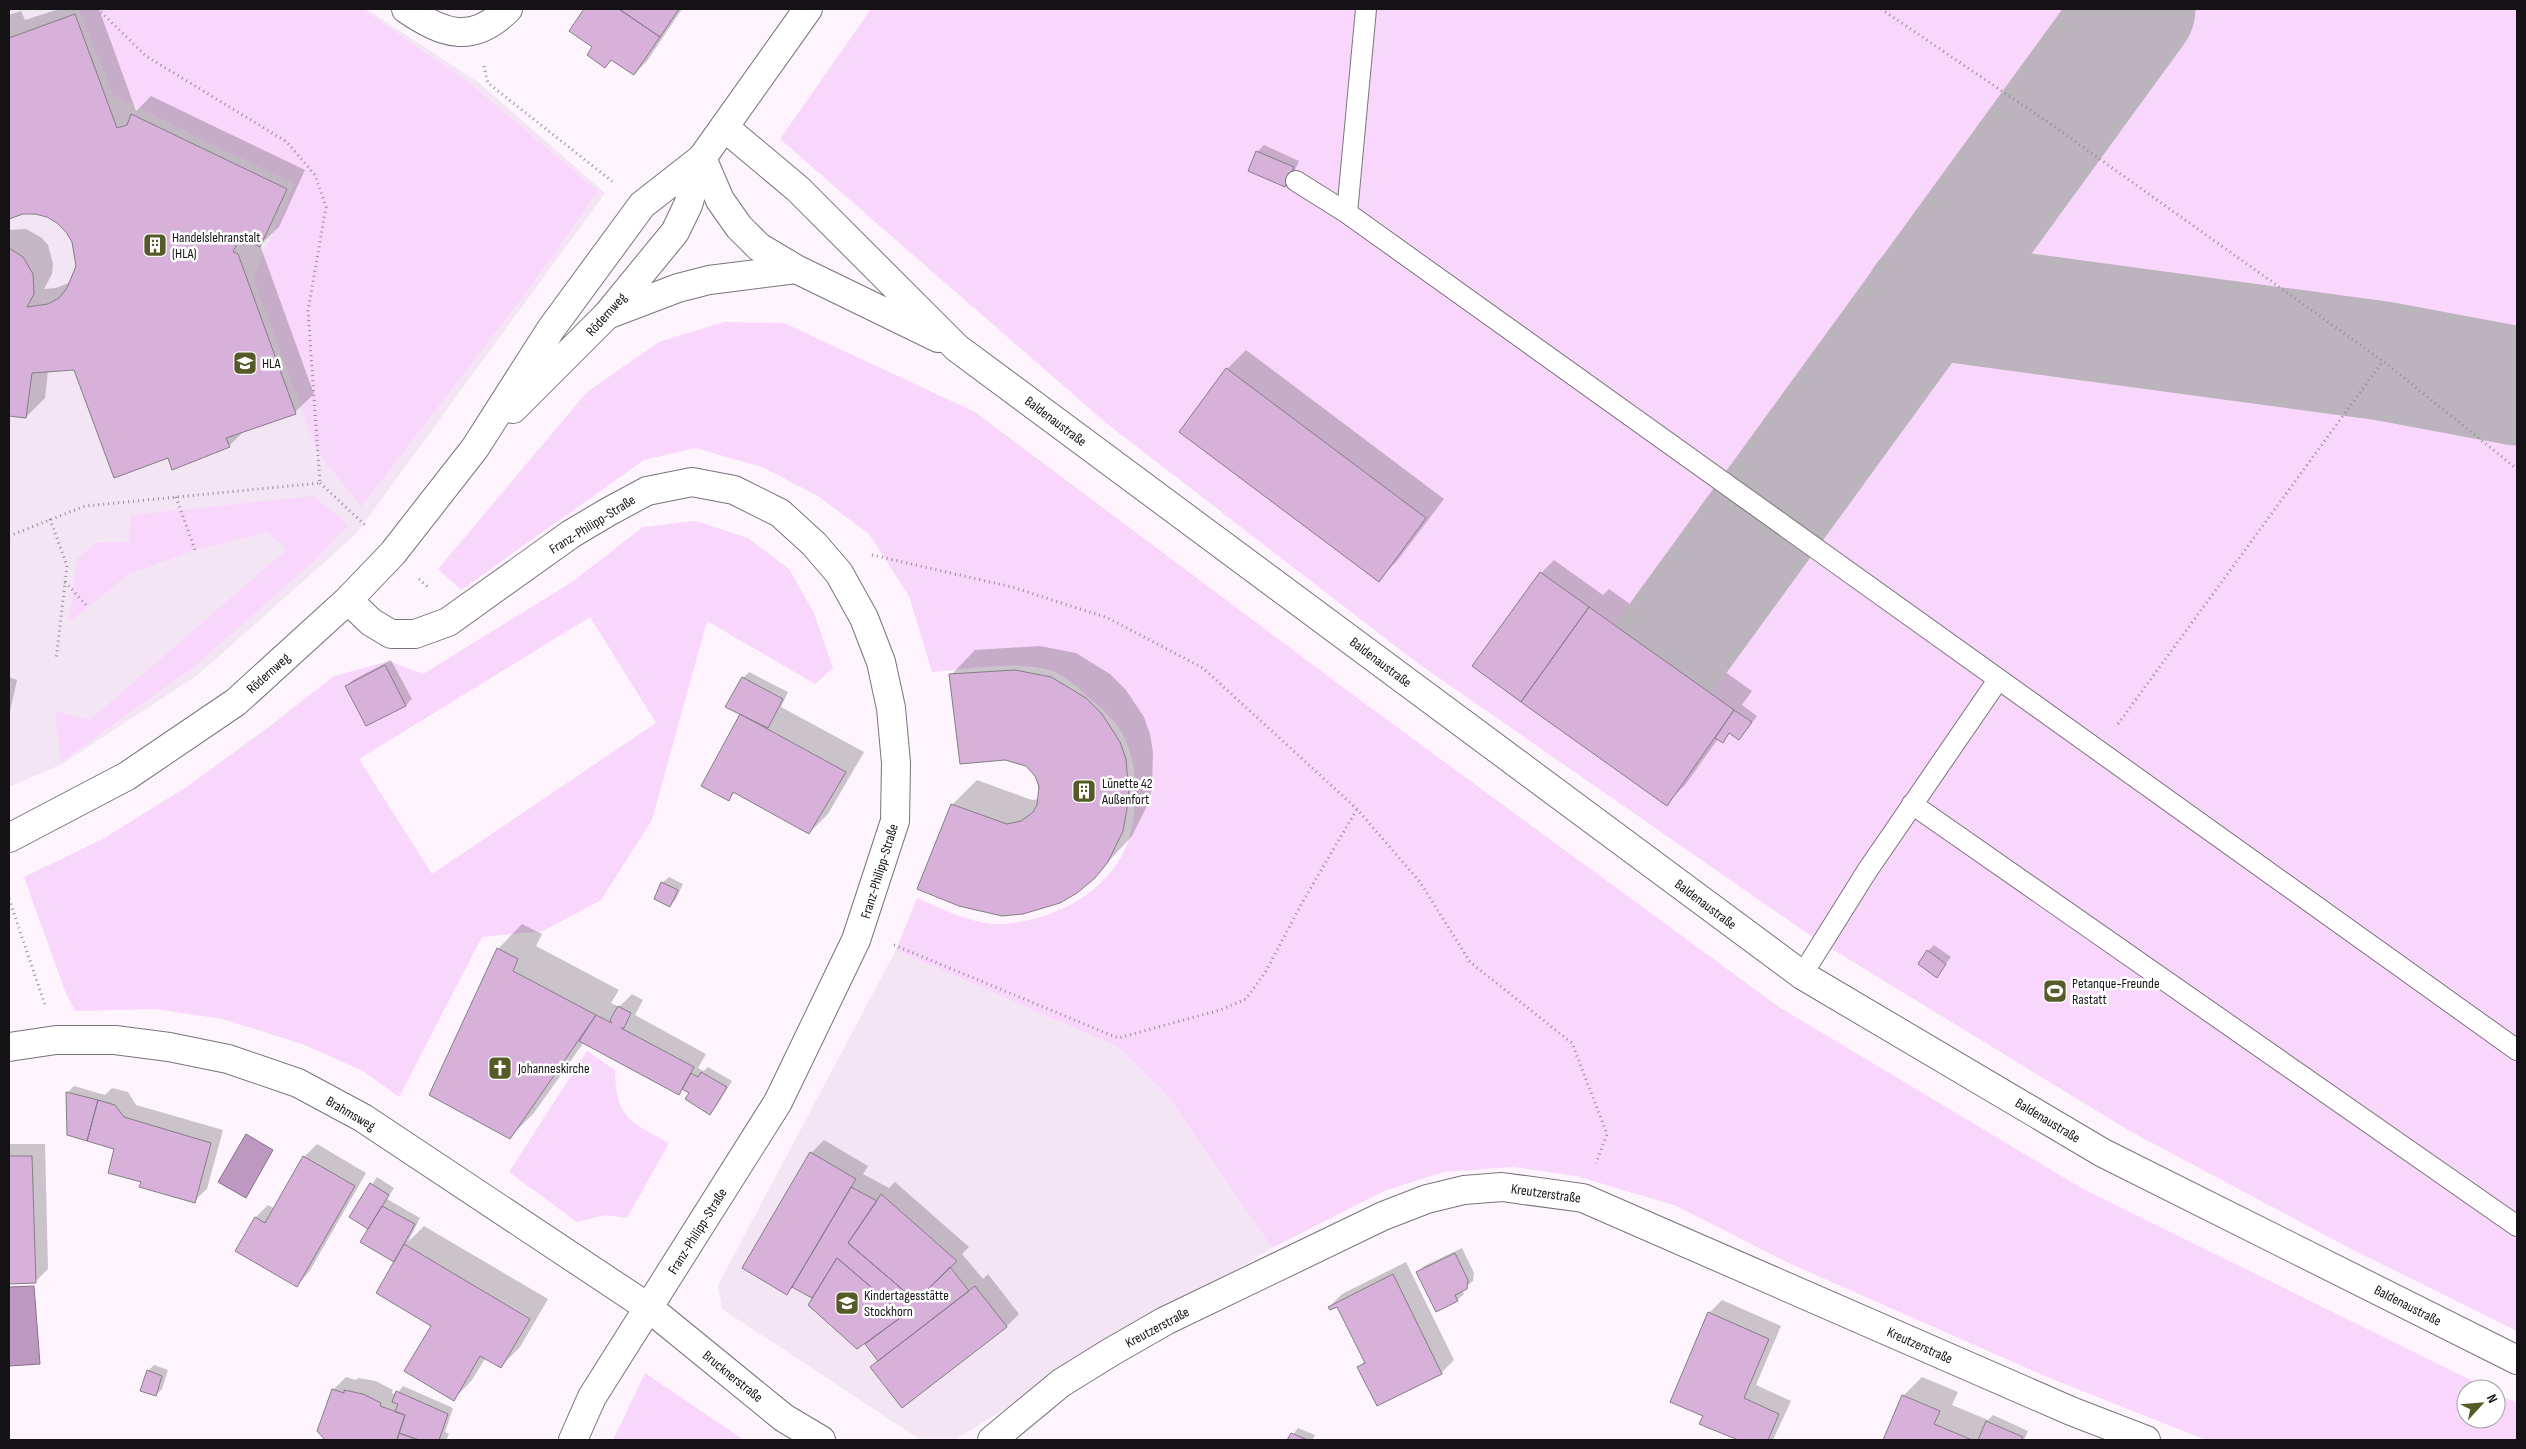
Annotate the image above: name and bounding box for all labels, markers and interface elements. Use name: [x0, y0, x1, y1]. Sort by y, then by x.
place label: Handelslehranstalt (HLA): [172, 229, 260, 262]
building icon: Handelslehranstalt (HLA): [142, 232, 168, 258]
street label: Rödernweg: [582, 289, 631, 340]
school or university icon: HLA: [232, 350, 258, 376]
place label: HLA: [262, 355, 281, 372]
street label: Baldenaustraße: [1021, 393, 1090, 450]
street label: Franz-Philipp-Straße: [546, 491, 638, 558]
street label: Baldenaustraße: [1346, 634, 1415, 691]
street label: Rödernweg: [243, 649, 294, 697]
place label: Lünette 42 Außenfort: [1101, 775, 1153, 808]
building icon: Lünette 42 Außenfort: [1071, 778, 1097, 804]
street label: Franz-Philipp-Straße: [857, 822, 902, 921]
street label: Baldenaustraße: [1671, 876, 1740, 933]
place label: Petanque-Freunde Rastatt: [2072, 975, 2160, 1008]
sports icon: Petanque-Freunde Rastatt: [2042, 978, 2068, 1004]
church icon: Johanneskirche: [487, 1055, 513, 1081]
place label: Johanneskirche: [517, 1060, 590, 1077]
street label: Brahmsweg: [323, 1092, 379, 1135]
street label: Baldenaustraße: [2012, 1094, 2083, 1147]
street label: Kreutzerstraße: [1510, 1180, 1582, 1207]
street label: Franz-Philipp-Straße: [664, 1185, 731, 1277]
street label: Baldenaustraße: [2371, 1281, 2444, 1330]
place label: Kindertagesstätte Stockhorn: [864, 1287, 949, 1320]
school or university icon: Kindertagesstätte Stockhorn: [834, 1290, 860, 1316]
street label: Kreutzerstraße: [1122, 1303, 1192, 1351]
street label: Kreutzerstraße: [1884, 1323, 1955, 1367]
street label: Brucknerstraße: [699, 1347, 766, 1406]
north arrow: [2456, 1379, 2506, 1429]
text: N: [2483, 1391, 2502, 1406]

